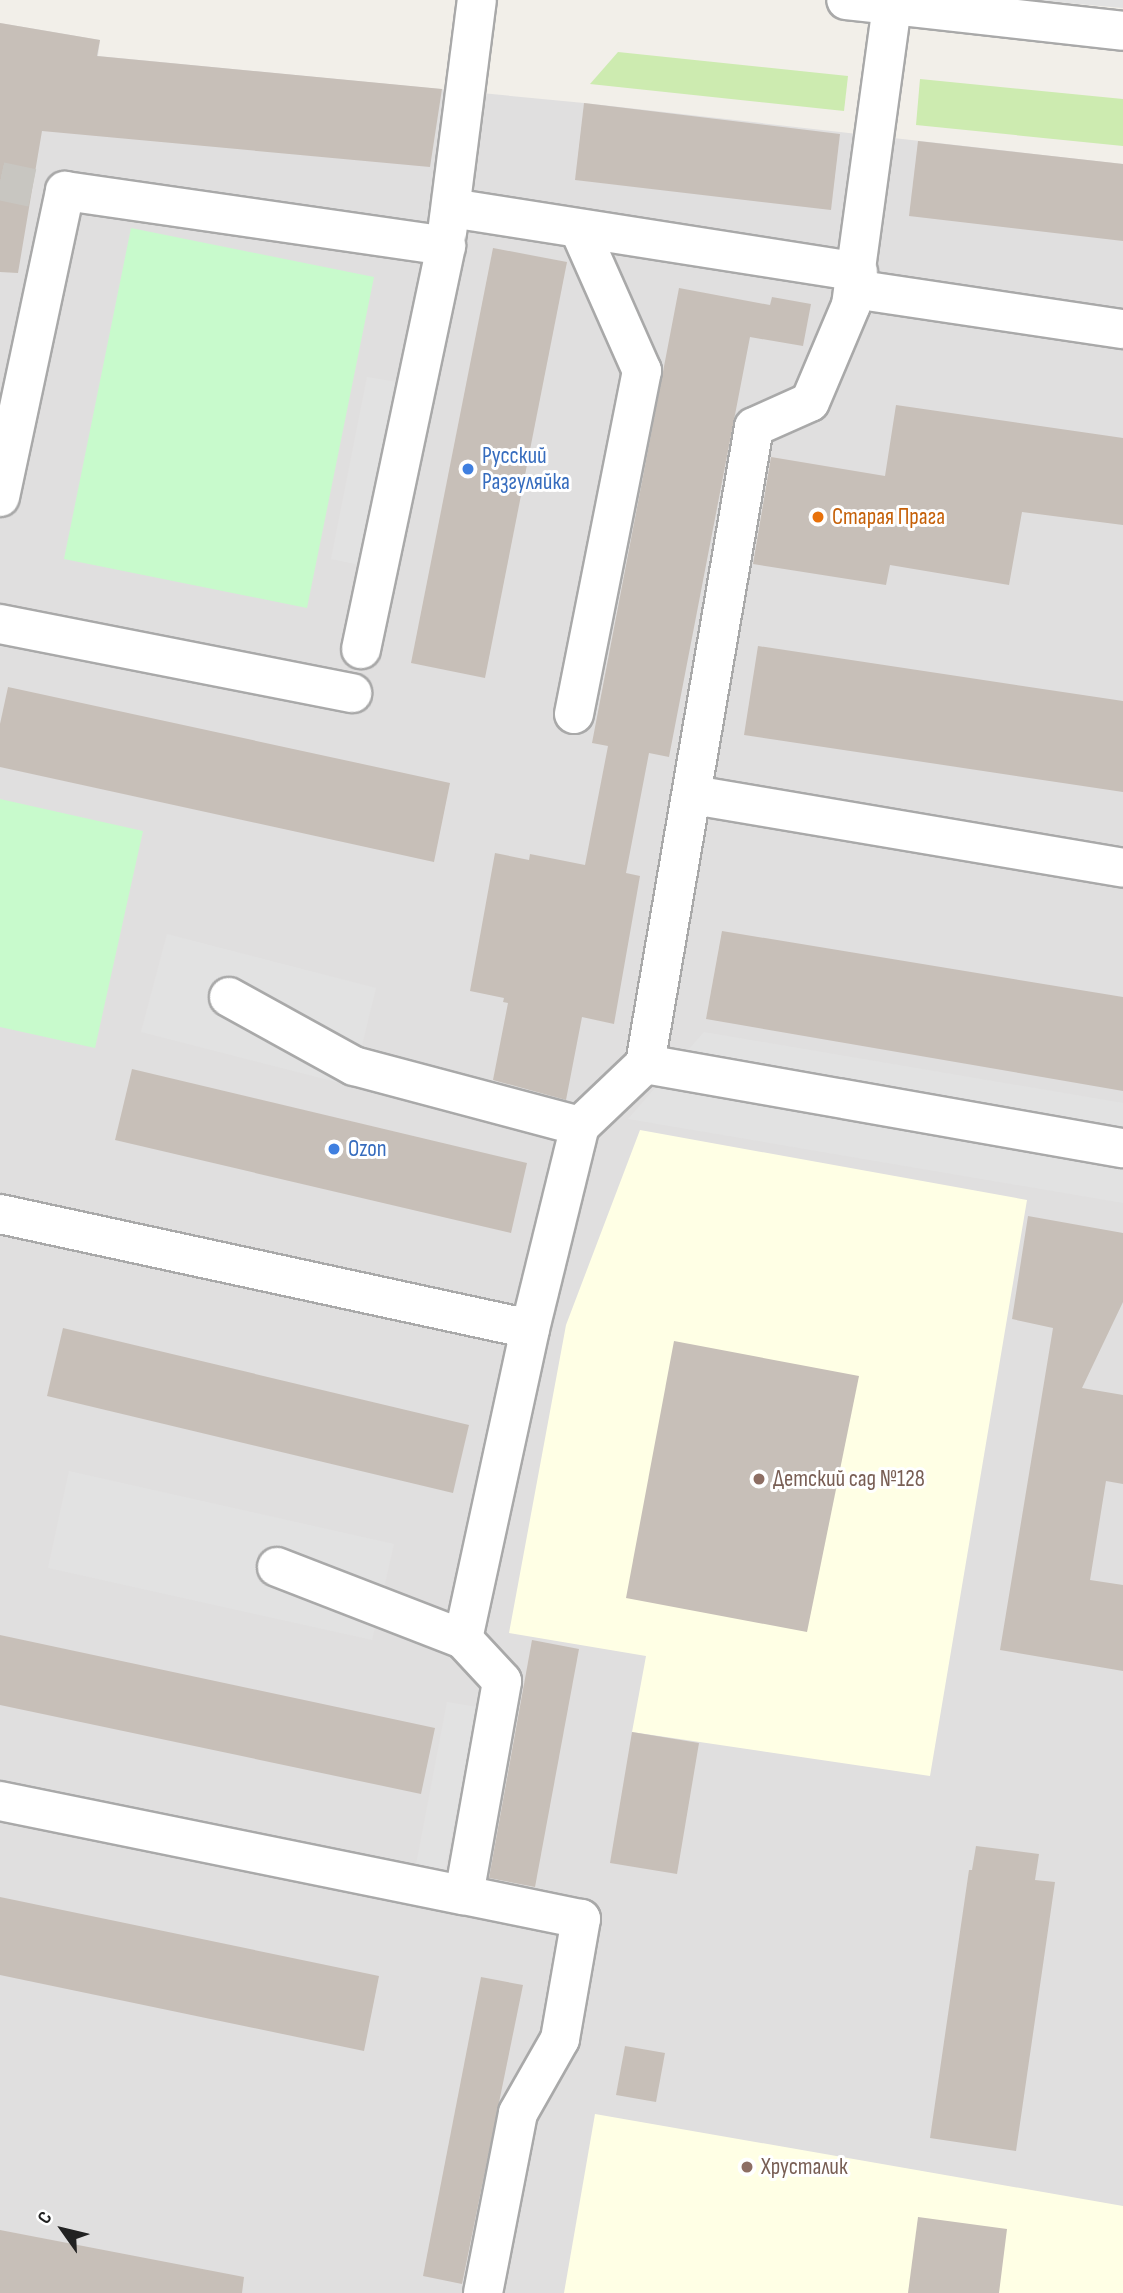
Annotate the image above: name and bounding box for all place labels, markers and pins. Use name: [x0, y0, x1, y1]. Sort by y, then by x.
place label: Русский Разгуляйка: [482, 442, 570, 496]
marker: Русский Разгуляйка: [460, 461, 476, 477]
place label: Старая Прага: [832, 503, 945, 531]
marker: Старая Прага: [810, 509, 826, 525]
place label: Ozon: [348, 1135, 387, 1163]
marker: Ozon: [326, 1141, 342, 1157]
place label: Детский сад №128: [773, 1465, 925, 1493]
marker: Детский сад №128: [751, 1471, 767, 1487]
place label: Хрусталик: [761, 2153, 848, 2181]
marker: Хрусталик: [739, 2159, 755, 2175]

